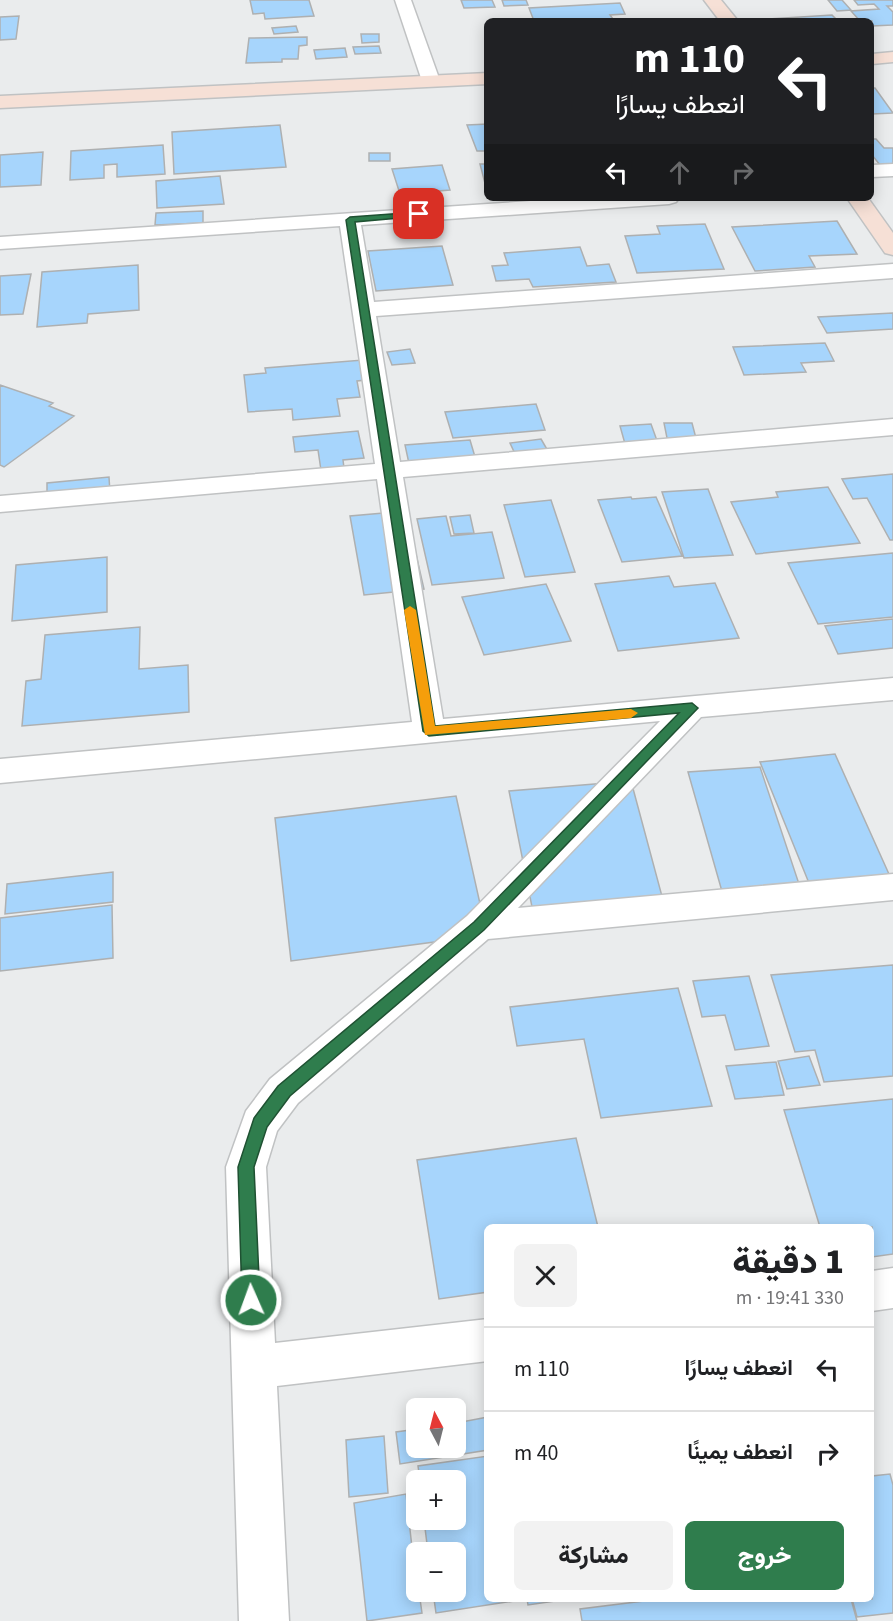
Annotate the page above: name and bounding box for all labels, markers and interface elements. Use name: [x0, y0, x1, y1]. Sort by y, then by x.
text: 110 m: [634, 29, 745, 89]
icon: left: [766, 42, 844, 120]
text: انعطف يسارًا: [615, 85, 745, 124]
icon: left: [600, 156, 633, 189]
icon: ahead: [663, 156, 696, 189]
icon: right: [726, 156, 759, 189]
pin: [393, 188, 444, 239]
icon: arrive: [402, 197, 435, 230]
text: 1 دقيقة: [732, 1236, 844, 1287]
button: close: [514, 1244, 577, 1307]
position arrow: [219, 1268, 283, 1332]
text: 330 m · 19:41: [736, 1284, 844, 1312]
text: انعطف يسارًا: [684, 1352, 793, 1384]
text: 110 m: [514, 1353, 569, 1385]
icon: left: [811, 1353, 844, 1386]
north arrow: [406, 1398, 466, 1458]
map controls: [406, 1398, 466, 1602]
text: انعطف يمينًا: [687, 1436, 793, 1468]
text: 40 m: [514, 1437, 559, 1469]
icon: right: [811, 1437, 844, 1470]
button: +: [406, 1470, 466, 1530]
button: مشاركة: [514, 1521, 673, 1590]
button: خروج: [685, 1521, 844, 1590]
button: −: [406, 1542, 466, 1602]

